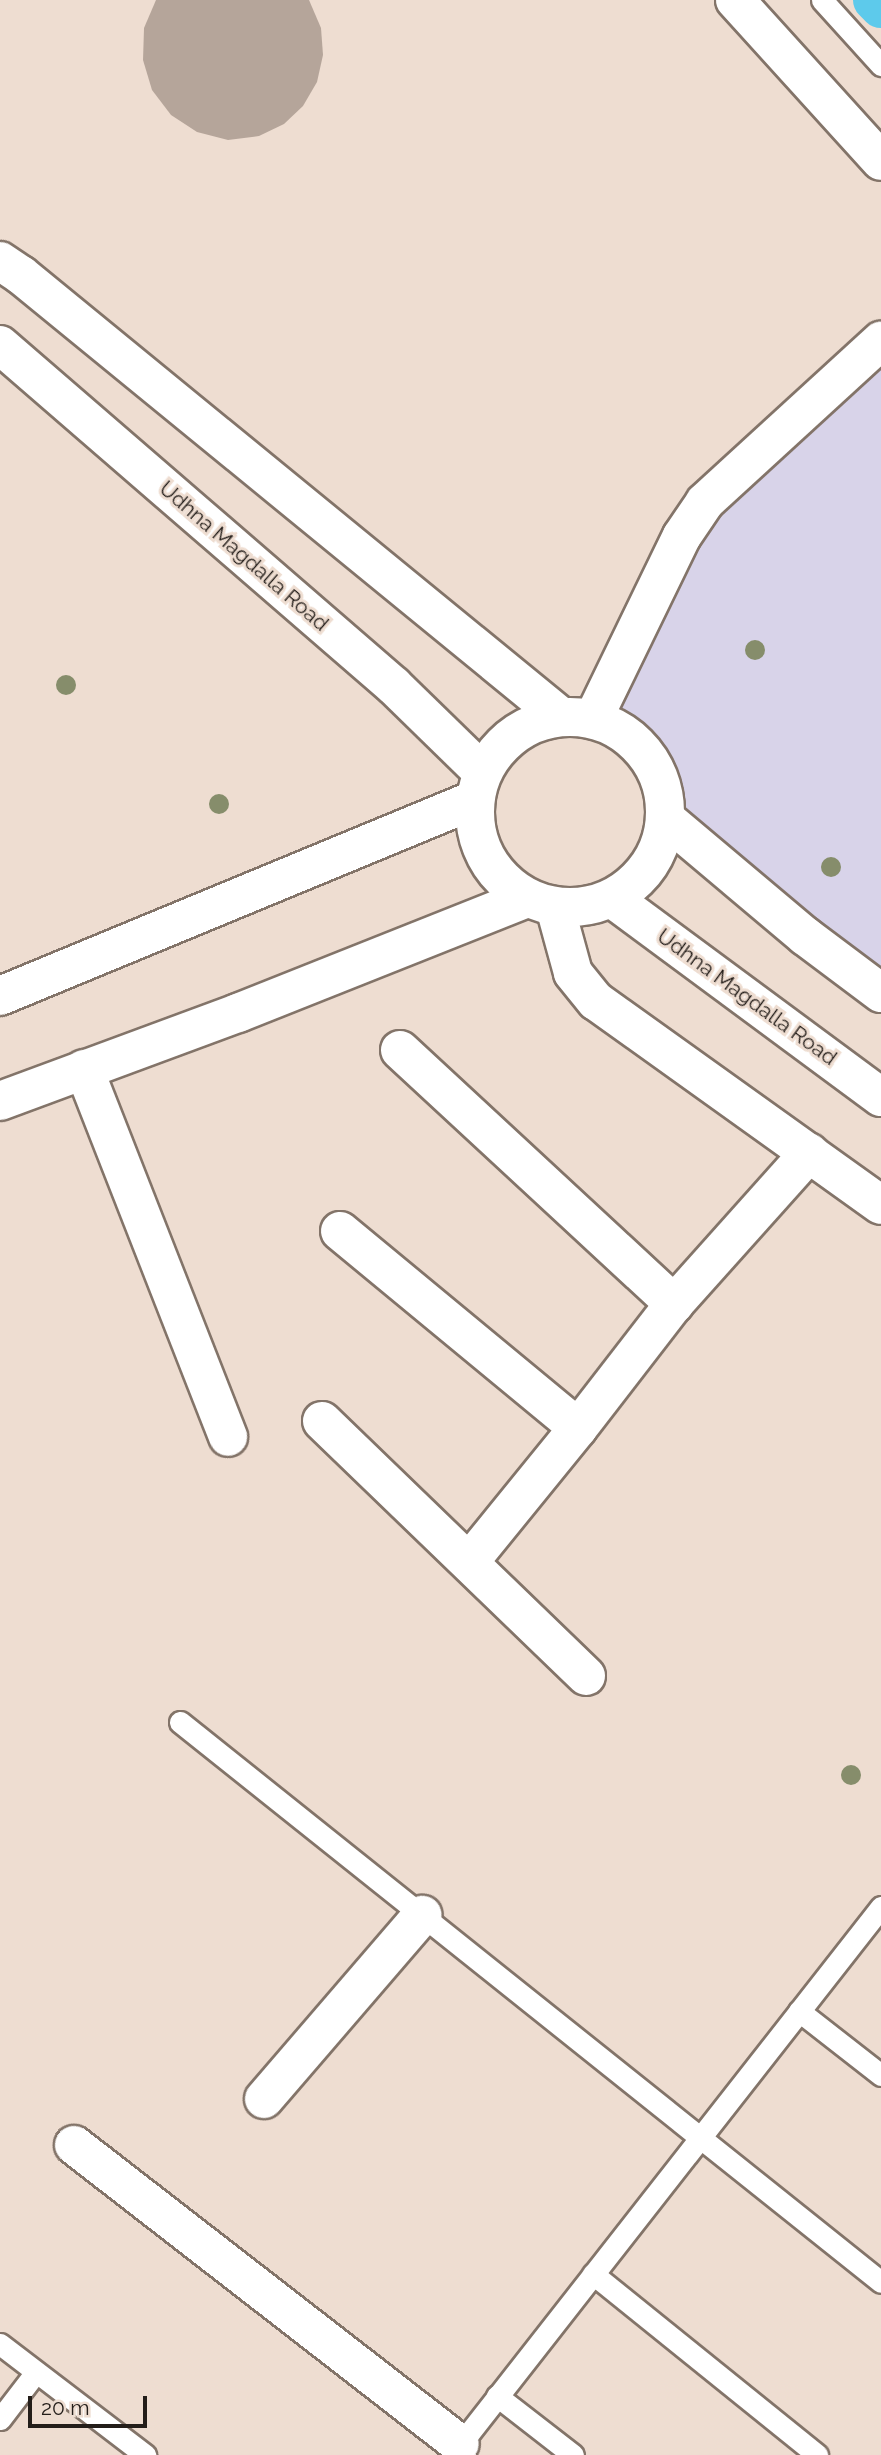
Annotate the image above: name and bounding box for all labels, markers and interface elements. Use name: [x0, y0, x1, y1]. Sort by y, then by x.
street label: Udhna Magdalla Road: [154, 476, 334, 636]
street label: Udhna Magdalla Road: [652, 923, 842, 1071]
scale bar: [32, 2382, 150, 2426]
text: 20 m: [41, 2395, 89, 2420]

